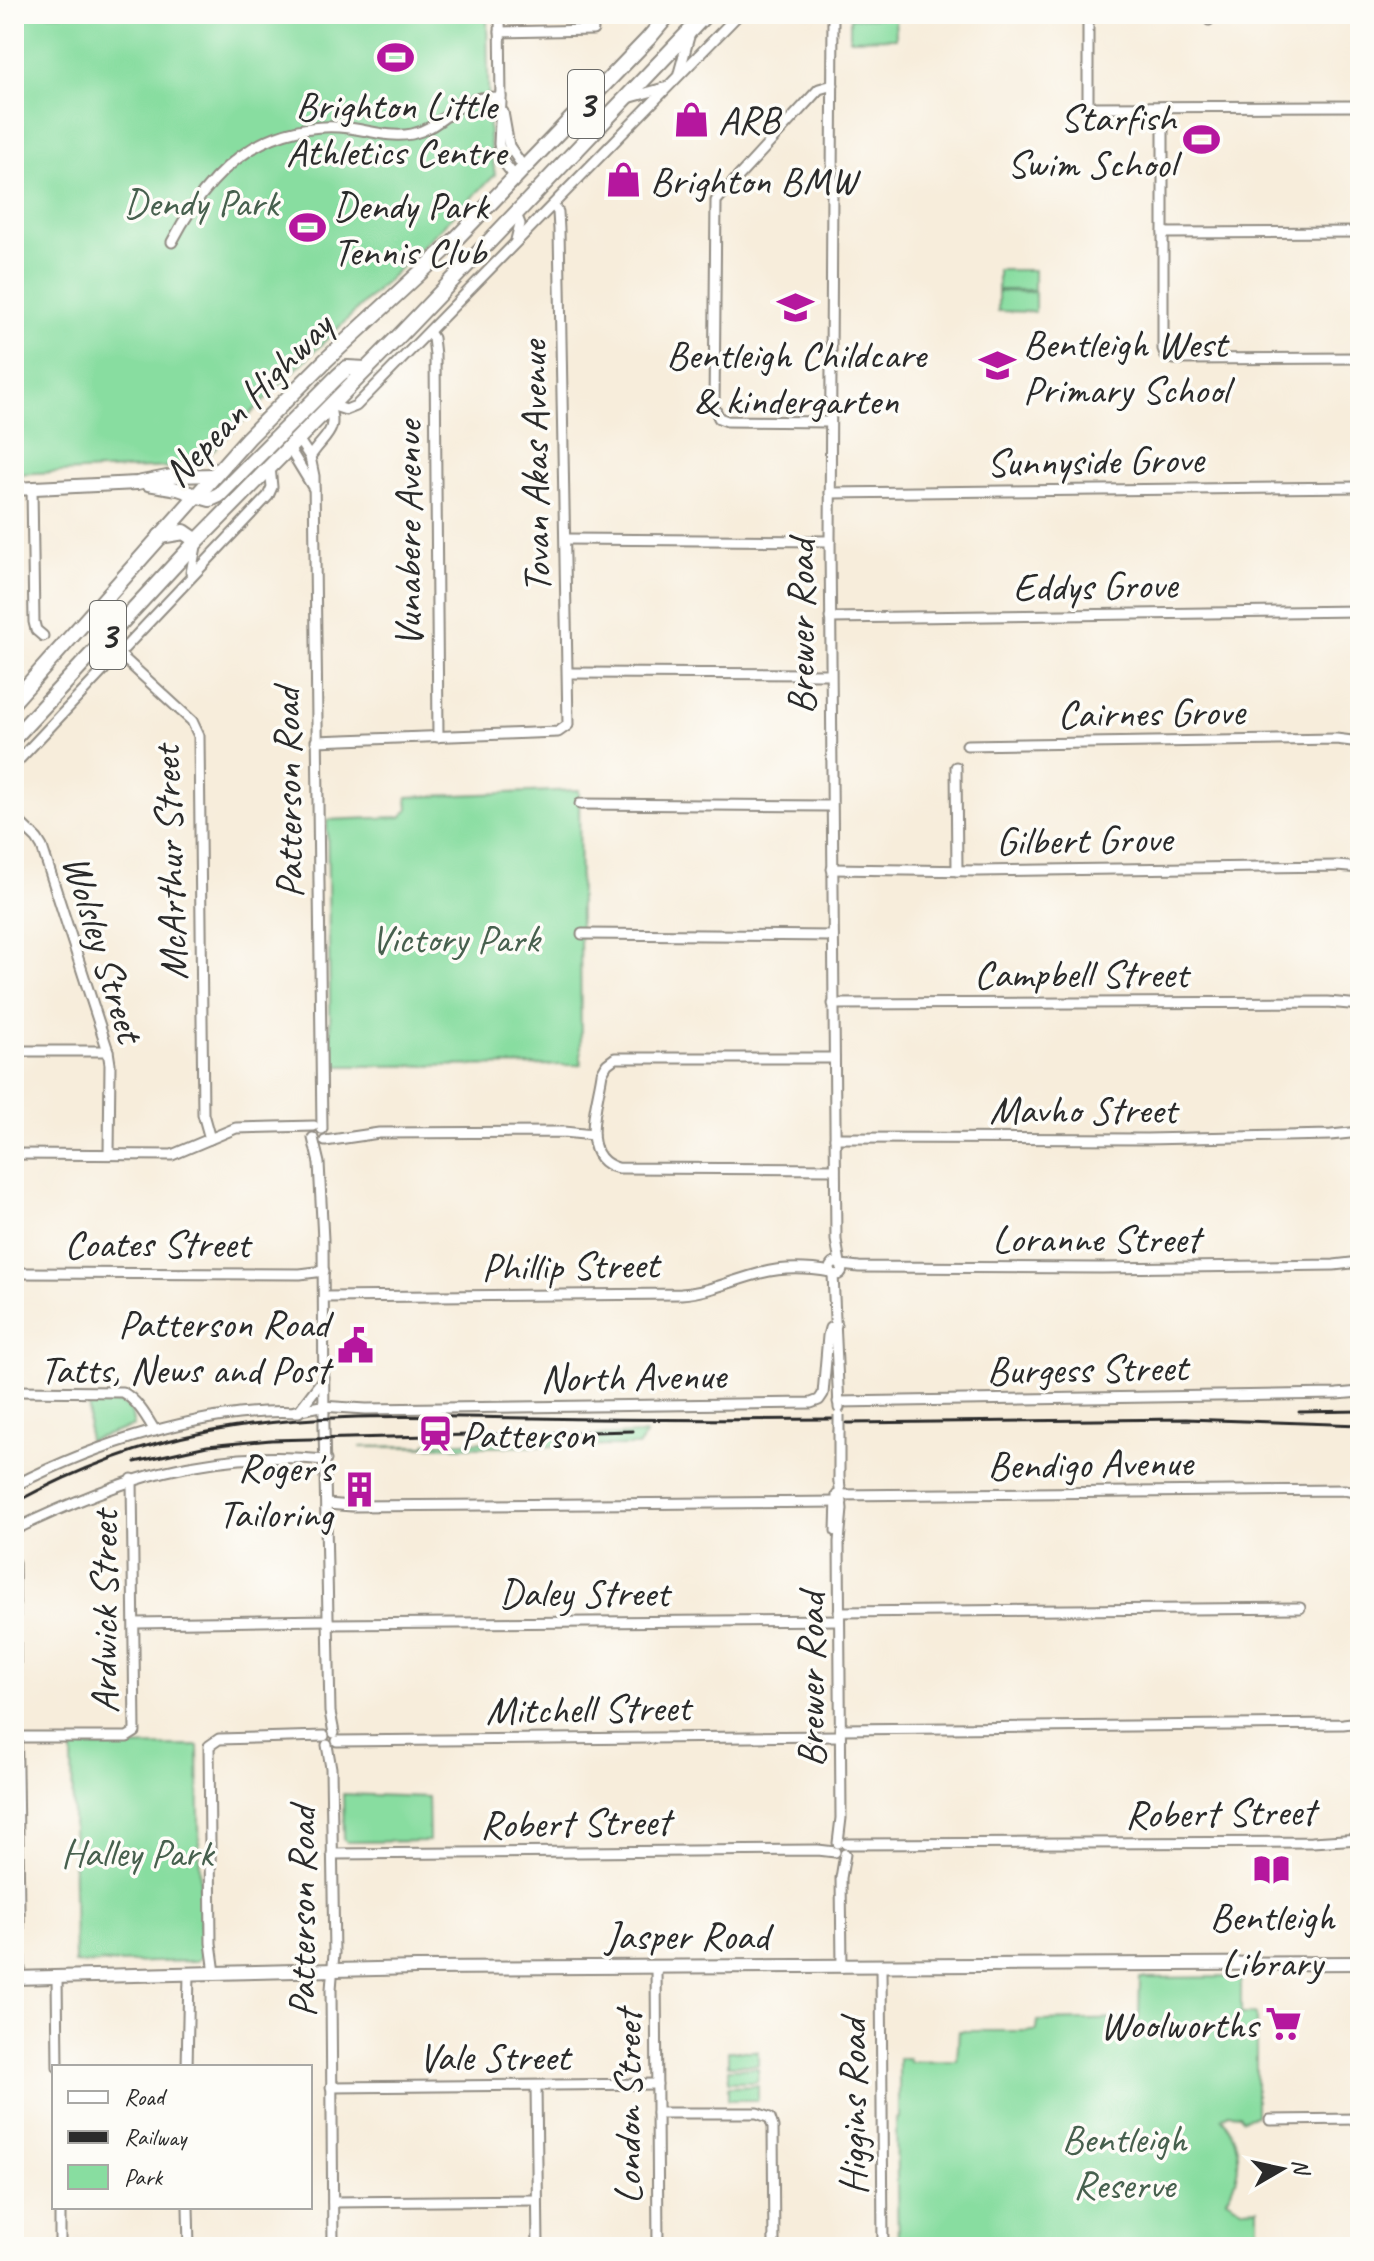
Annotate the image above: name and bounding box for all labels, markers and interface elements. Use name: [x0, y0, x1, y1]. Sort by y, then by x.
sports icon: Brighton Little Athletics Centre: [377, 39, 415, 77]
road number: 3: [568, 70, 604, 138]
place label: Brighton Little Athletics Centre: [286, 81, 509, 177]
place label: Starfish Swim School: [1007, 93, 1182, 189]
place label: ARB: [718, 95, 782, 145]
shop icon: ARB: [673, 100, 711, 138]
sports icon: Starfish Swim School: [1183, 121, 1221, 159]
place label: Brighton BMW: [650, 156, 861, 206]
shop icon: Brighton BMW: [605, 161, 643, 199]
park label: Dendy Park: [123, 178, 281, 228]
place label: Dendy Park Tennis Club: [333, 181, 490, 277]
sports icon: Dendy Park Tennis Club: [288, 209, 326, 247]
school or university icon: Bentleigh Childcare & kindergarten: [777, 288, 815, 326]
street label: Nepean Highway: [152, 300, 346, 497]
place label: Bentleigh West Primary School: [1023, 319, 1236, 415]
place label: Bentleigh Childcare & kindergarten: [666, 330, 929, 426]
street label: Tovan Akas Avenue: [508, 337, 562, 594]
school or university icon: Bentleigh West Primary School: [978, 347, 1016, 385]
street label: Vunabere Avenue: [383, 418, 433, 647]
street label: Sunnyside Grove: [986, 434, 1207, 488]
street label: Brewer Road: [776, 534, 826, 714]
street label: Eddys Grove: [1013, 560, 1180, 612]
road number: 3: [90, 601, 126, 669]
street label: Patterson Road: [261, 682, 315, 899]
street label: Cairnes Grove: [1057, 686, 1248, 740]
street label: McArthur Street: [141, 741, 199, 981]
street label: Gilbert Grove: [996, 813, 1175, 867]
street label: Wolsley Street: [51, 849, 156, 1051]
park label: Victory Park: [371, 914, 542, 964]
street label: Campbell Street: [974, 949, 1192, 999]
street label: Mavho Street: [990, 1085, 1180, 1135]
street label: Loranne Street: [992, 1214, 1205, 1264]
street label: Coates Street: [65, 1219, 253, 1269]
street label: Phillip Street: [481, 1239, 663, 1293]
place label: Patterson Road Tatts, News and Post: [40, 1299, 335, 1395]
public building icon: Patterson Road Tatts, News and Post: [336, 1327, 374, 1365]
street label: Burgess Street: [986, 1342, 1191, 1396]
street label: North Avenue: [540, 1350, 729, 1404]
place label: Patterson: [461, 1410, 596, 1460]
station icon: Patterson: [416, 1415, 454, 1453]
street label: Bendigo Avenue: [987, 1437, 1196, 1491]
place label: Roger's Tailoring: [218, 1443, 336, 1539]
building icon: Roger's Tailoring: [340, 1471, 378, 1509]
street label: Ardwick Street: [79, 1507, 129, 1713]
street label: Daley Street: [499, 1568, 673, 1618]
street label: Brewer Road: [786, 1587, 836, 1767]
street label: Mitchell Street: [485, 1682, 695, 1736]
street label: Robert Street: [1125, 1786, 1321, 1840]
street label: Robert Street: [480, 1796, 676, 1850]
street label: Patterson Road: [277, 1801, 327, 2017]
park label: Halley Park: [61, 1828, 215, 1878]
library icon: Bentleigh Library: [1253, 1850, 1291, 1888]
place label: Bentleigh Library: [1210, 1892, 1336, 1988]
street label: Jasper Road: [603, 1911, 775, 1961]
place label: Woolworths: [1100, 2000, 1261, 2050]
street label: London Street: [603, 2004, 653, 2204]
supermarket icon: Woolworths: [1265, 2005, 1303, 2043]
street label: Higgins Road: [828, 2013, 878, 2195]
street label: Vale Street: [419, 2032, 573, 2082]
legend: [52, 2065, 312, 2209]
text: Road: [124, 2082, 168, 2112]
park label: Bentleigh Reserve: [1062, 2114, 1188, 2210]
text: Railway: [124, 2122, 188, 2152]
north arrow: [1242, 2129, 1322, 2209]
text: N: [1286, 2157, 1316, 2178]
text: Park: [124, 2162, 164, 2192]

